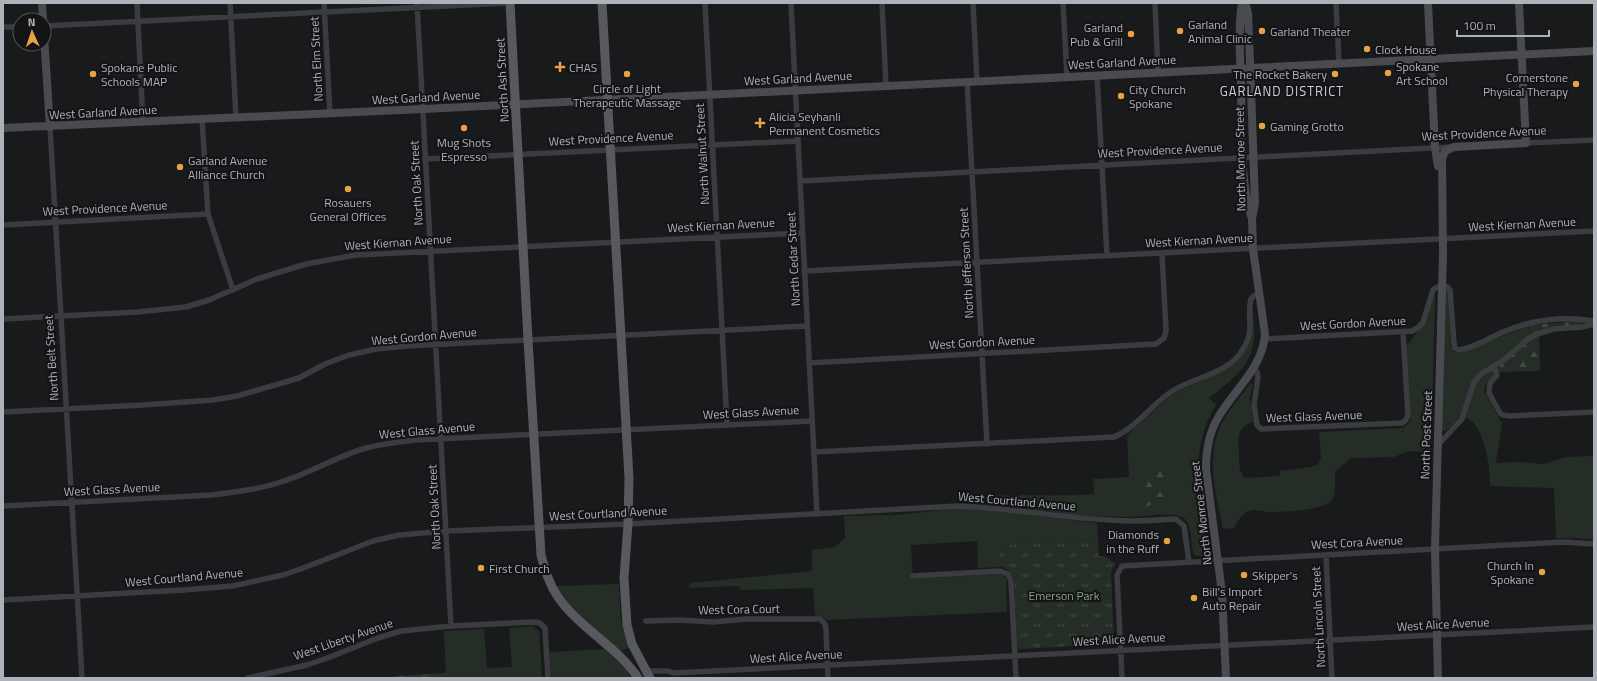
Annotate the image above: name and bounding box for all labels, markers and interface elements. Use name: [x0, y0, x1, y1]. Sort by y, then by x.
north arrow: [12, 12, 52, 52]
scale bar: [1457, 12, 1549, 38]
text: N: [27, 14, 36, 30]
street label: North Elm Street: [304, 15, 328, 102]
place label: Garland Animal Clinic: [1188, 15, 1252, 48]
text: 100 m: [1463, 16, 1496, 35]
place label: Garland Pub & Grill: [1070, 18, 1123, 51]
place label: Garland Theater: [1270, 22, 1351, 41]
marker: Garland Animal Clinic: [1175, 26, 1185, 36]
marker: Garland Theater: [1257, 26, 1267, 36]
marker: Garland Pub & Grill: [1126, 29, 1136, 39]
street label: North Ash Street: [490, 36, 514, 123]
place label: Clock House: [1375, 40, 1437, 59]
marker: Clock House: [1362, 44, 1372, 54]
street label: West Garland Avenue: [1067, 50, 1177, 74]
place label: Spokane Art School: [1396, 57, 1448, 90]
place label: Spokane Public Schools MAP: [101, 58, 177, 91]
place label: CHAS: [569, 58, 597, 77]
marker: CHAS: [554, 61, 566, 73]
place label: The Rocket Bakery: [1233, 65, 1327, 84]
street label: West Garland Avenue: [743, 66, 853, 90]
marker: Spokane Art School: [1383, 68, 1393, 78]
place label: Cornerstone Physical Therapy: [1483, 68, 1568, 101]
marker: Spokane Public Schools MAP: [88, 69, 98, 79]
marker: Circle of Light Therapeutic Massage: [622, 69, 632, 79]
marker: The Rocket Bakery: [1330, 69, 1340, 79]
place label: Circle of Light Therapeutic Massage: [573, 79, 681, 112]
marker: Cornerstone Physical Therapy: [1571, 79, 1581, 89]
place label: City Church Spokane: [1129, 80, 1186, 113]
district label: GARLAND DISTRICT: [1220, 81, 1344, 101]
street label: West Garland Avenue: [371, 85, 481, 109]
marker: City Church Spokane: [1116, 91, 1126, 101]
street label: West Garland Avenue: [48, 100, 158, 124]
street label: North Walnut Street: [690, 102, 714, 205]
street label: North Monroe Street: [1230, 106, 1250, 211]
place label: Alicia Seyhanli Permanent Cosmetics: [769, 107, 881, 140]
marker: Alicia Seyhanli Permanent Cosmetics: [754, 117, 766, 129]
place label: Gaming Grotto: [1270, 117, 1344, 136]
street label: West Providence Avenue: [1421, 120, 1547, 146]
marker: Gaming Grotto: [1257, 121, 1267, 131]
marker: Mug Shots Espresso: [459, 123, 469, 133]
street label: West Providence Avenue: [548, 125, 674, 151]
place label: Mug Shots Espresso: [437, 133, 492, 166]
street label: West Providence Avenue: [1097, 137, 1223, 163]
street label: North Oak Street: [404, 139, 428, 226]
place label: Garland Avenue Alliance Church: [188, 151, 267, 184]
marker: Garland Avenue Alliance Church: [175, 162, 185, 172]
marker: Rosauers General Offices: [343, 184, 353, 194]
place label: Rosauers General Offices: [310, 193, 387, 226]
street label: West Providence Avenue: [42, 195, 168, 221]
street label: North Jefferson Street: [954, 206, 978, 319]
street label: North Cedar Street: [781, 211, 805, 307]
street label: West Kiernan Avenue: [1468, 212, 1576, 236]
street label: West Kiernan Avenue: [667, 213, 775, 237]
street label: West Kiernan Avenue: [1145, 228, 1253, 252]
street label: West Kiernan Avenue: [344, 229, 452, 255]
street label: West Gordon Avenue: [1300, 311, 1406, 335]
street label: North Belt Street: [38, 314, 63, 401]
street label: West Gordon Avenue: [370, 322, 478, 350]
street label: West Gordon Avenue: [929, 330, 1035, 354]
street label: North Post Street: [1415, 390, 1437, 480]
street label: West Glass Avenue: [702, 400, 800, 424]
street label: West Glass Avenue: [1265, 405, 1363, 427]
street label: West Glass Avenue: [378, 416, 476, 444]
street label: North Monroe Street: [1185, 459, 1217, 566]
street label: North Oak Street: [422, 463, 446, 550]
street label: West Glass Avenue: [63, 477, 161, 501]
street label: West Courtland Avenue: [957, 486, 1077, 516]
street label: West Courtland Avenue: [549, 500, 667, 526]
place label: Diamonds in the Ruff: [1106, 525, 1159, 558]
street label: West Cora Avenue: [1311, 530, 1403, 554]
marker: Diamonds in the Ruff: [1162, 536, 1172, 546]
place label: Church In Spokane: [1487, 556, 1534, 589]
place label: First Church: [489, 559, 550, 578]
street label: West Courtland Avenue: [124, 562, 244, 592]
marker: First Church: [476, 563, 486, 573]
street label: North Lincoln Street: [1306, 565, 1330, 668]
place label: Skipper's: [1252, 566, 1298, 585]
marker: Church In Spokane: [1537, 567, 1547, 577]
marker: Skipper's: [1239, 570, 1249, 580]
place label: Bill's Import Auto Repair: [1202, 582, 1263, 615]
park label: Emerson Park: [1029, 586, 1100, 605]
marker: Bill's Import Auto Repair: [1189, 593, 1199, 603]
street label: West Cora Court: [698, 599, 781, 619]
street label: West Alice Avenue: [1396, 612, 1490, 636]
street label: West Liberty Avenue: [291, 613, 395, 665]
street label: West Alice Avenue: [1072, 627, 1166, 651]
street label: West Alice Avenue: [749, 644, 843, 668]

